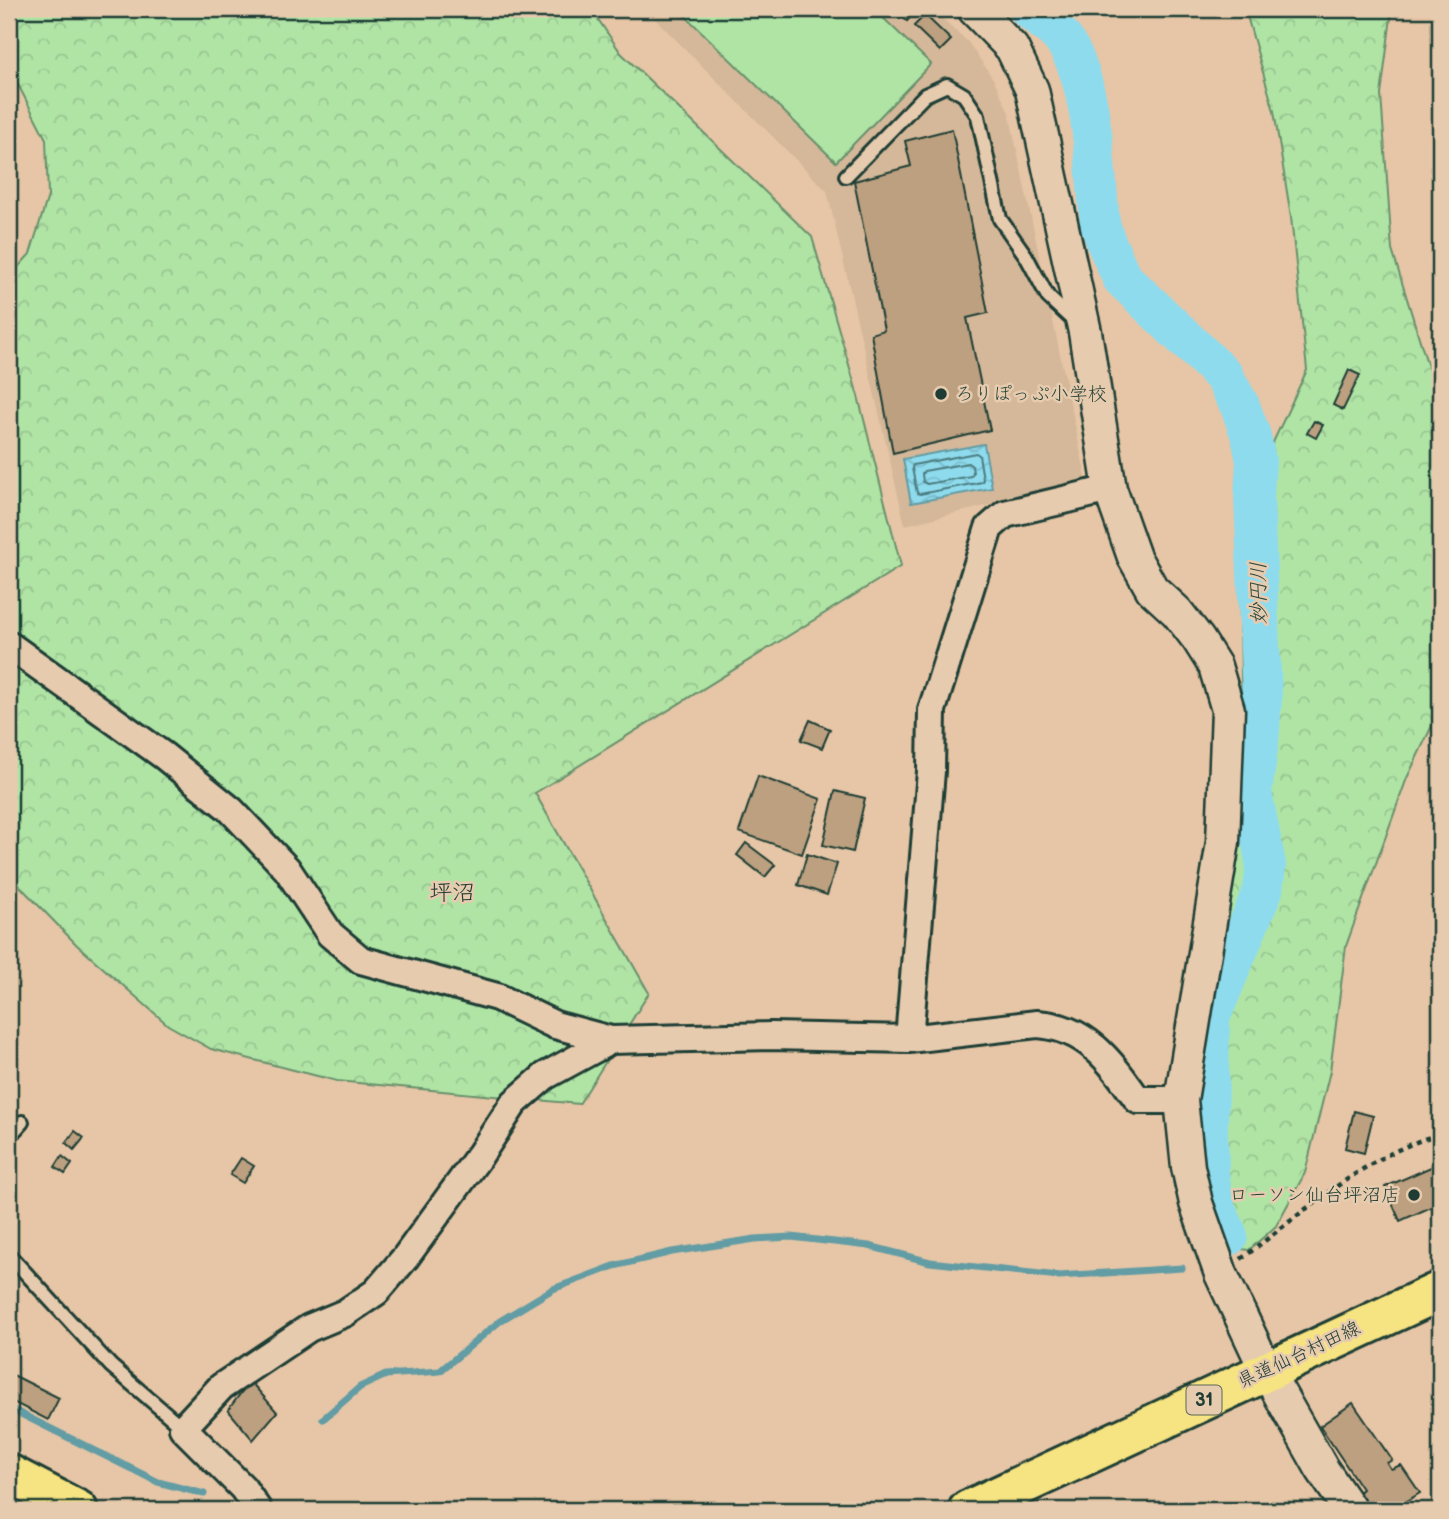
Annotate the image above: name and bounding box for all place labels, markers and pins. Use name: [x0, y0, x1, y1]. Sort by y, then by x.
place label: ろりぽっぷ小学校: [955, 383, 1107, 406]
marker: ろりぽっぷ小学校: [933, 386, 949, 402]
place label: ローソン仙台坪沼店: [1229, 1184, 1400, 1207]
marker: ローソン仙台坪沼店: [1406, 1187, 1422, 1203]

